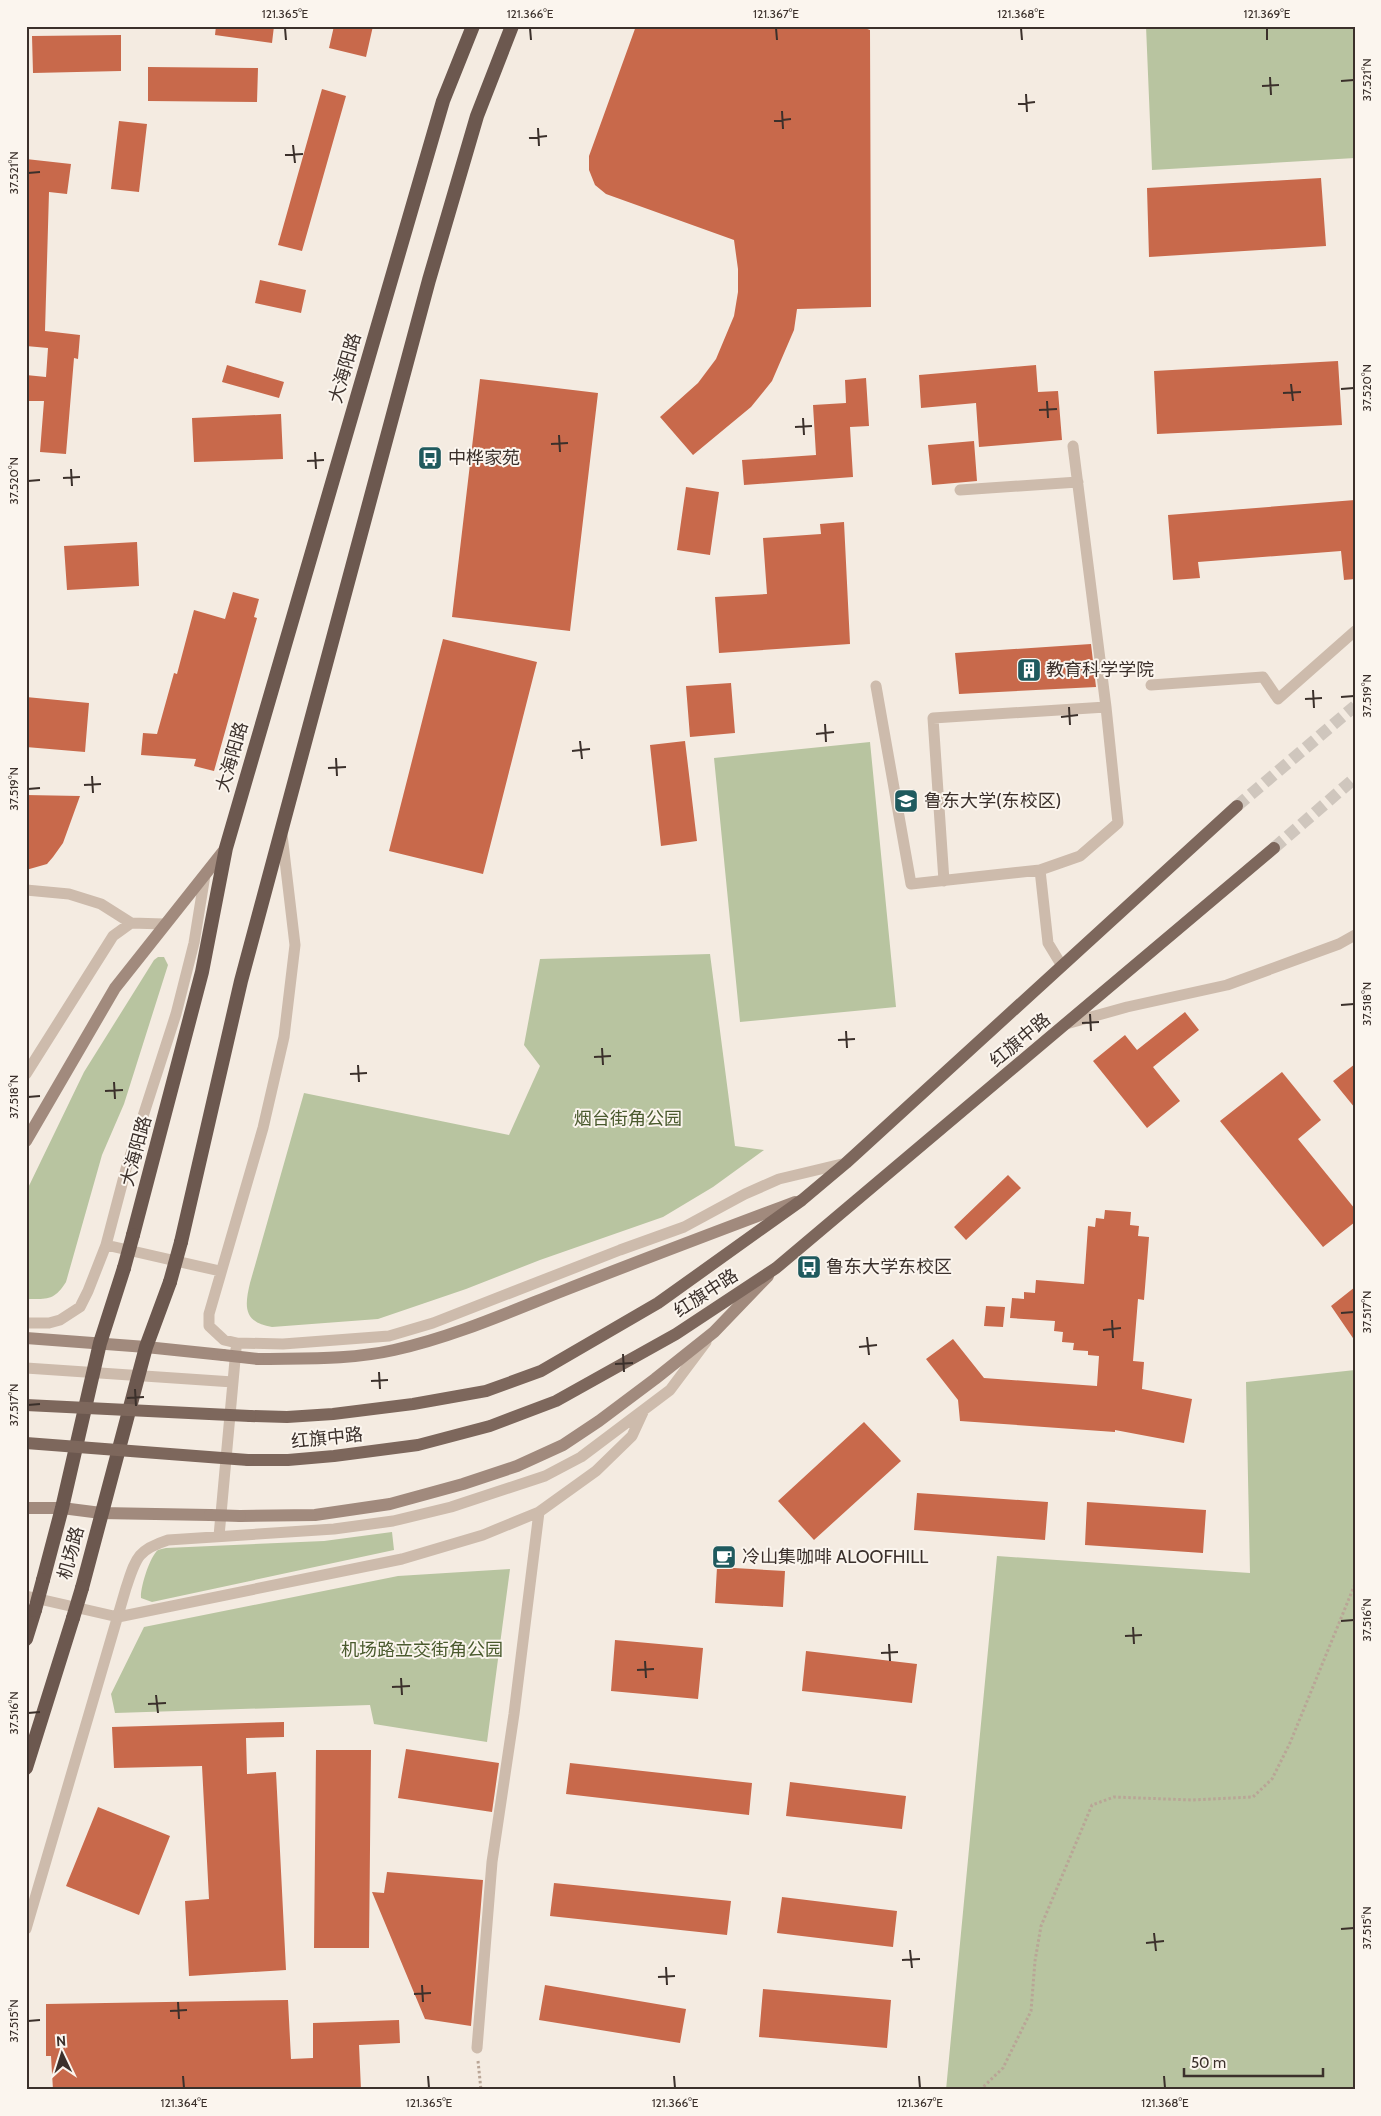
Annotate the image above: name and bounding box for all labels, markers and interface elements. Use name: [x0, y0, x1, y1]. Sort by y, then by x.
text: 121.365°E: [262, 6, 309, 21]
text: 121.366°E: [507, 6, 554, 21]
text: 121.367°E: [753, 6, 799, 21]
text: 121.368°E: [997, 6, 1045, 21]
text: 121.369°E: [1244, 6, 1291, 21]
text: 37.521°N: [1359, 58, 1374, 102]
text: 37.521°N: [6, 151, 21, 195]
street label: 大海阳路: [325, 330, 365, 406]
text: 37.520°N: [1359, 364, 1374, 412]
bus stop icon: 中桦家苑: [417, 445, 443, 471]
place label: 中桦家苑: [448, 447, 520, 469]
text: 37.520°N: [6, 457, 21, 505]
building icon: 教育科学学院: [1016, 657, 1042, 683]
place label: 教育科学学院: [1046, 659, 1154, 681]
text: 37.519°N: [1359, 674, 1374, 718]
street label: 大海阳路: [212, 719, 252, 795]
text: 37.519°N: [6, 767, 21, 811]
school or university icon: 鲁东大学(东校区): [893, 788, 919, 814]
place label: 鲁东大学(东校区): [924, 790, 1061, 812]
text: 37.518°N: [1359, 982, 1374, 1026]
street label: 红旗中路: [985, 1008, 1055, 1072]
text: 37.518°N: [6, 1075, 21, 1119]
park label: 烟台街角公园: [574, 1108, 682, 1130]
street label: 大海阳路: [116, 1113, 156, 1189]
bus stop icon: 鲁东大学东校区: [796, 1254, 822, 1280]
place label: 鲁东大学东校区: [826, 1256, 952, 1278]
street label: 红旗中路: [670, 1264, 742, 1322]
text: 37.517°N: [1359, 1291, 1374, 1333]
text: 37.517°N: [6, 1384, 21, 1426]
street label: 红旗中路: [290, 1423, 364, 1453]
street label: 机场路: [53, 1524, 89, 1582]
cafe icon: 冷山集咖啡 ALOOFHILL: [711, 1544, 737, 1570]
place label: 冷山集咖啡 ALOOFHILL: [742, 1546, 928, 1568]
text: 37.516°N: [1359, 1598, 1374, 1642]
park label: 机场路立交街角公园: [341, 1639, 503, 1661]
text: 37.516°N: [6, 1691, 21, 1735]
text: 37.515°N: [1359, 1906, 1374, 1950]
text: 37.515°N: [6, 1999, 21, 2043]
north arrow: [38, 2028, 88, 2078]
text: N: [56, 2032, 67, 2050]
scale bar: [1184, 2046, 1322, 2078]
text: 50 m: [1191, 2054, 1226, 2072]
text: 121.364°E: [161, 2095, 208, 2110]
text: 121.365°E: [406, 2095, 453, 2110]
text: 121.366°E: [652, 2095, 699, 2110]
text: 121.367°E: [897, 2095, 943, 2110]
text: 121.368°E: [1141, 2095, 1189, 2110]

